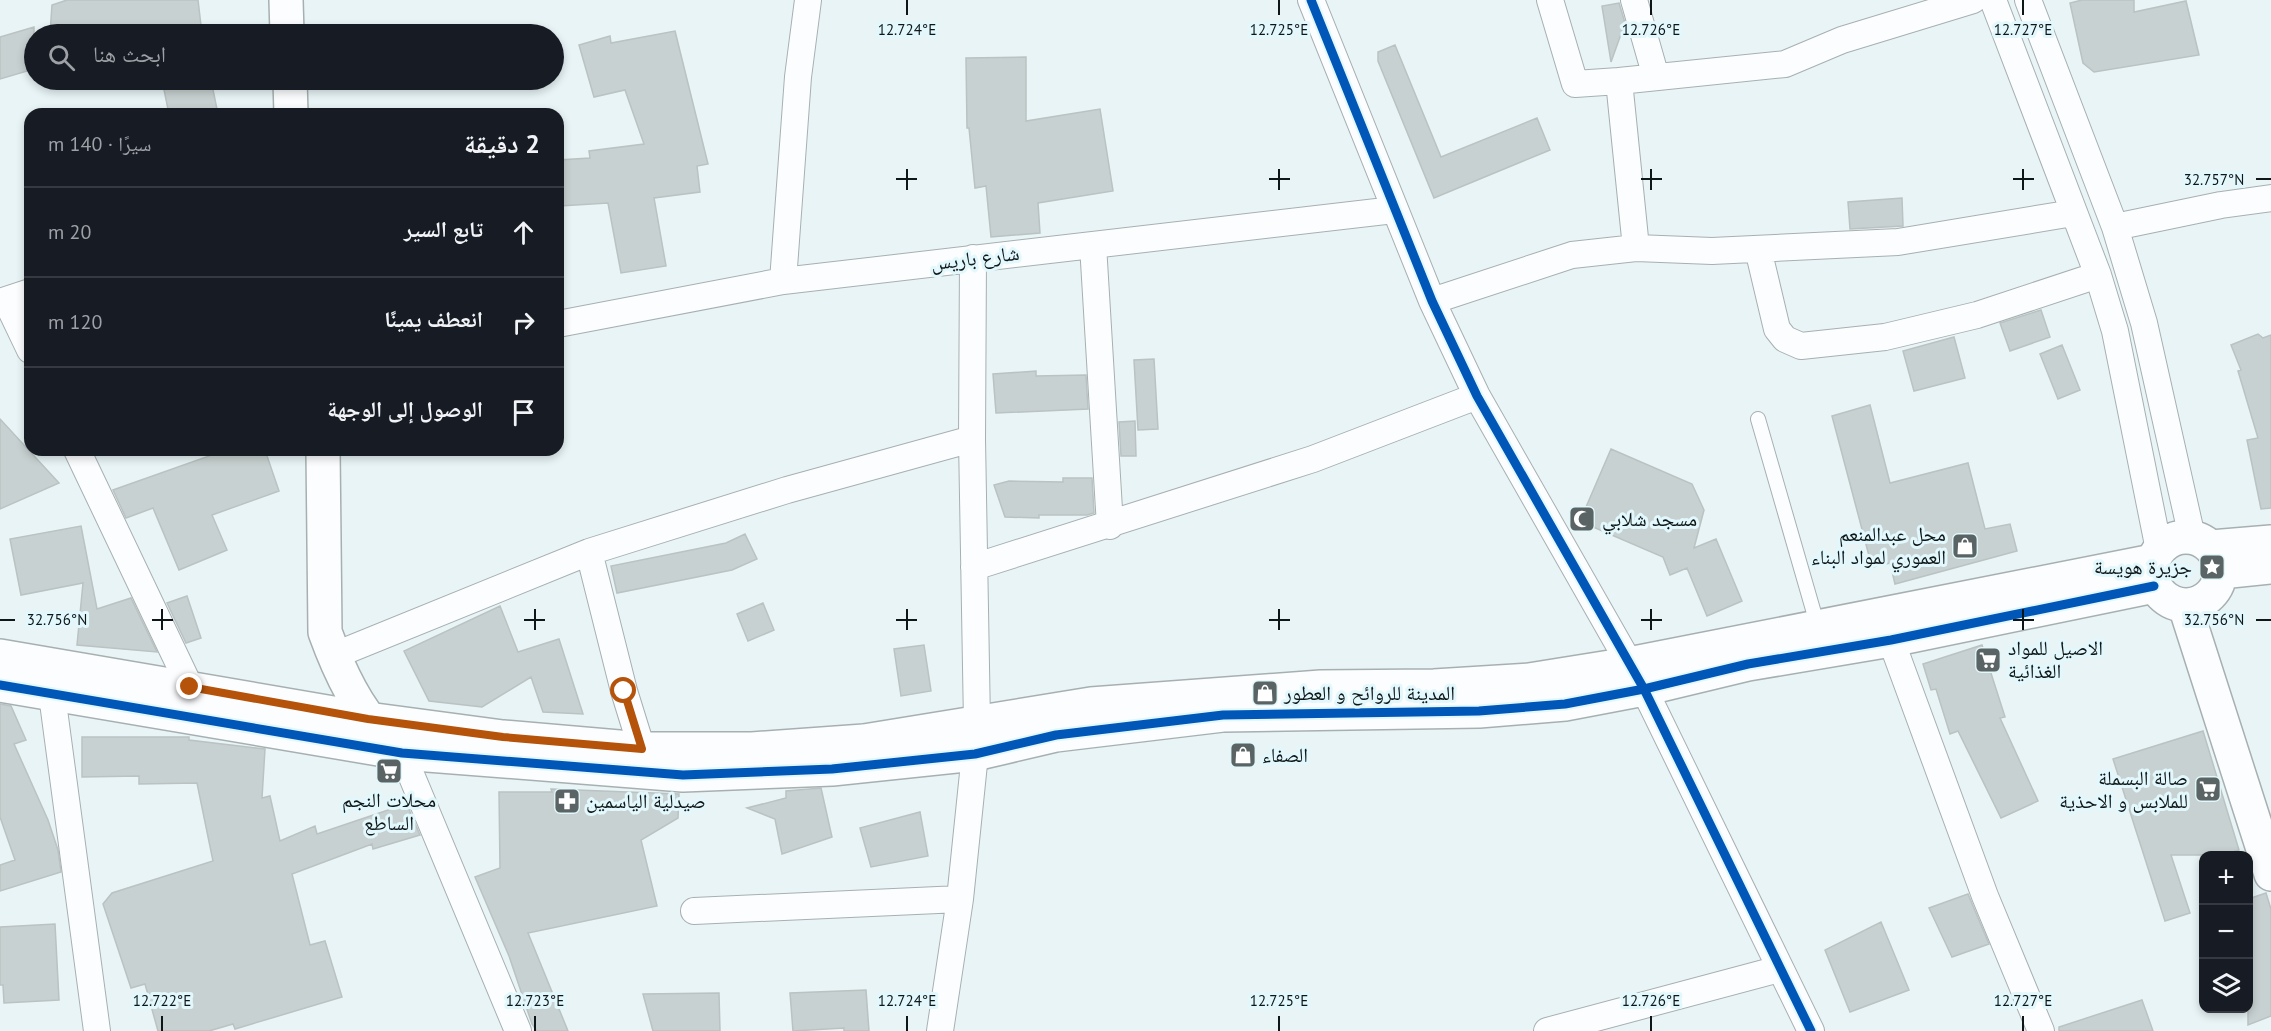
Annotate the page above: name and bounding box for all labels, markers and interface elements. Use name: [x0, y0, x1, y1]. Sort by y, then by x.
text: 12.724°E: [878, 20, 936, 39]
text: 12.725°E: [1250, 20, 1308, 39]
text: 12.726°E: [1622, 20, 1680, 39]
text: 12.727°E: [1994, 20, 2052, 39]
search box: [24, 24, 564, 90]
text: ابحث هنا: [93, 40, 166, 68]
icon: search: [45, 41, 78, 74]
text: 2 دقيقة: [464, 127, 540, 160]
text: سيرًا · 140 m: [48, 131, 152, 157]
text: 32.757°N: [2184, 170, 2244, 189]
text: تابع السير: [404, 215, 483, 243]
icon: ahead: [507, 216, 540, 249]
text: 20 m: [48, 219, 91, 245]
street label: شارع باريس: [929, 240, 1021, 276]
text: انعطف يمينًا: [384, 305, 483, 333]
icon: right: [507, 306, 540, 339]
text: 120 m: [48, 309, 102, 335]
text: الوصول إلى الوجهة: [327, 395, 483, 423]
icon: arrive: [507, 396, 540, 429]
mosque icon: مسجد شلابي: [1567, 504, 1597, 534]
place label: مسجد شلابي: [1602, 506, 1697, 535]
place label: محل عبدالمنعم العموري لمواد البناء: [1811, 521, 1946, 573]
shop icon: محل عبدالمنعم العموري لمواد البناء: [1950, 531, 1980, 561]
place icon: جزيرة هويسة: [2197, 552, 2227, 582]
place label: جزيرة هويسة: [2094, 554, 2192, 580]
text: 32.756°N: [27, 610, 87, 629]
text: 32.756°N: [2184, 610, 2244, 629]
place label: الاصيل للمواد الغذائية: [2008, 635, 2103, 684]
supermarket icon: الاصيل للمواد الغذائية: [1973, 645, 2003, 675]
route end: [176, 673, 202, 699]
route start: [610, 677, 636, 703]
shop icon: المدينة للروائح و العطور: [1250, 678, 1280, 708]
place label: المدينة للروائح و العطور: [1283, 680, 1455, 706]
shop icon: الصفاء: [1228, 740, 1258, 770]
place label: الصفاء: [1262, 742, 1308, 768]
supermarket icon: محلات النجم الساطع: [374, 756, 404, 786]
place label: صالة البسملة للملابس و الاحذية: [2059, 765, 2188, 814]
supermarket icon: صالة البسملة للملابس و الاحذية: [2193, 774, 2223, 804]
pharmacy icon: صيدلية الياسمين: [552, 786, 582, 816]
place label: محلات النجم الساطع: [342, 787, 436, 836]
place label: صيدلية الياسمين: [586, 788, 706, 814]
map controls: [2199, 851, 2253, 1013]
button: +: [2199, 851, 2253, 905]
button: −: [2199, 905, 2253, 959]
button: layers: [2199, 959, 2253, 1013]
text: 12.722°E: [133, 991, 191, 1010]
text: 12.723°E: [506, 991, 564, 1010]
text: 12.724°E: [878, 991, 936, 1010]
text: 12.725°E: [1250, 991, 1308, 1010]
text: 12.726°E: [1622, 991, 1680, 1010]
text: 12.727°E: [1994, 991, 2052, 1010]

